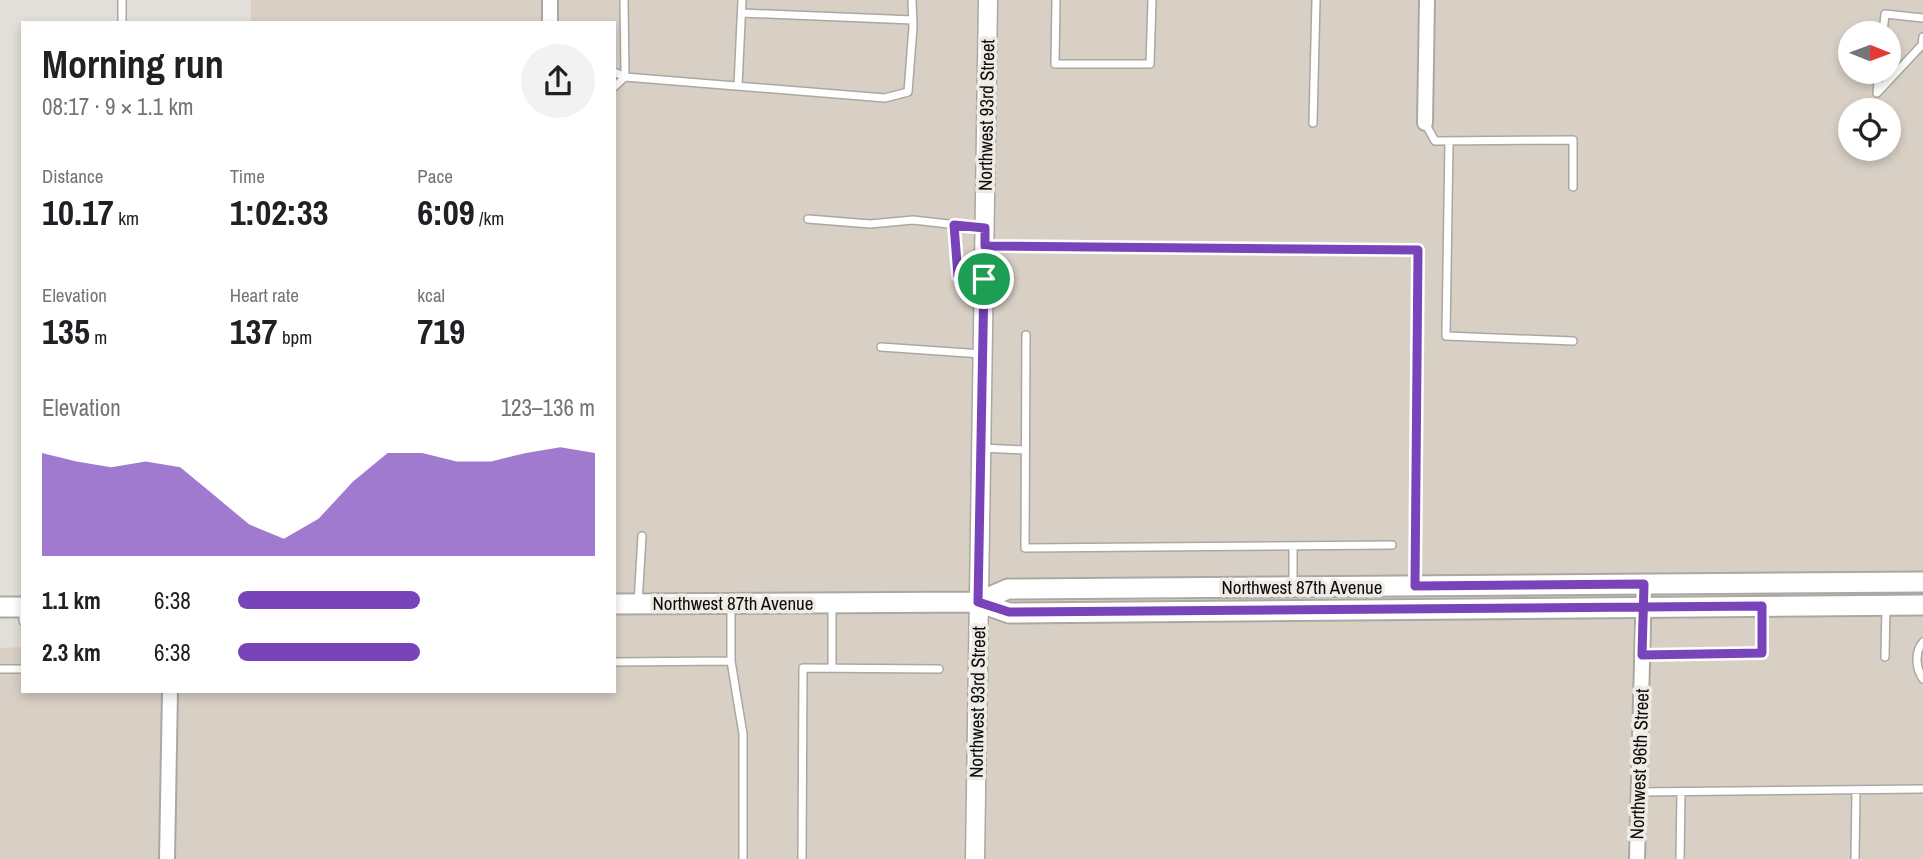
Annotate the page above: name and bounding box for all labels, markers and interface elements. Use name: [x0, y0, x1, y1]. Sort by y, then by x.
north arrow: [1838, 21, 1900, 84]
map controls: [1838, 21, 1901, 161]
street label: Northwest 93rd Street: [972, 38, 1000, 191]
text: Morning run: [42, 39, 224, 90]
button: share: [521, 44, 595, 118]
text: 08:17 · 9 × 1.1 km: [42, 91, 194, 122]
button: locate: [1838, 98, 1901, 161]
text: Distance: [42, 163, 103, 189]
text: Time: [230, 163, 265, 189]
text: Pace: [417, 163, 453, 189]
text: 10.17: [42, 189, 114, 236]
text: 1:02:33: [230, 189, 329, 236]
text: 6:09: [417, 189, 475, 236]
text: km: [114, 205, 139, 231]
text: /km: [475, 205, 504, 231]
pin: [954, 249, 1014, 309]
icon: arrive: [965, 260, 1003, 298]
text: Elevation: [42, 282, 107, 308]
text: Heart rate: [230, 282, 299, 308]
text: kcal: [417, 282, 445, 308]
text: 135: [42, 308, 90, 355]
text: 137: [230, 308, 278, 355]
text: 719: [417, 308, 465, 355]
text: m: [90, 324, 107, 350]
text: bpm: [278, 324, 312, 350]
text: Elevation: [42, 392, 121, 423]
text: 123–136 m: [501, 392, 595, 423]
street label: Northwest 87th Avenue: [1222, 574, 1382, 600]
text: 1.1 km: [42, 585, 101, 616]
text: 6:38: [154, 585, 191, 616]
street label: Northwest 87th Avenue: [653, 590, 813, 616]
street label: Northwest 93rd Street: [963, 625, 991, 778]
text: 2.3 km: [42, 637, 101, 668]
text: 6:38: [154, 637, 191, 668]
street label: Northwest 96th Street: [1623, 688, 1655, 840]

